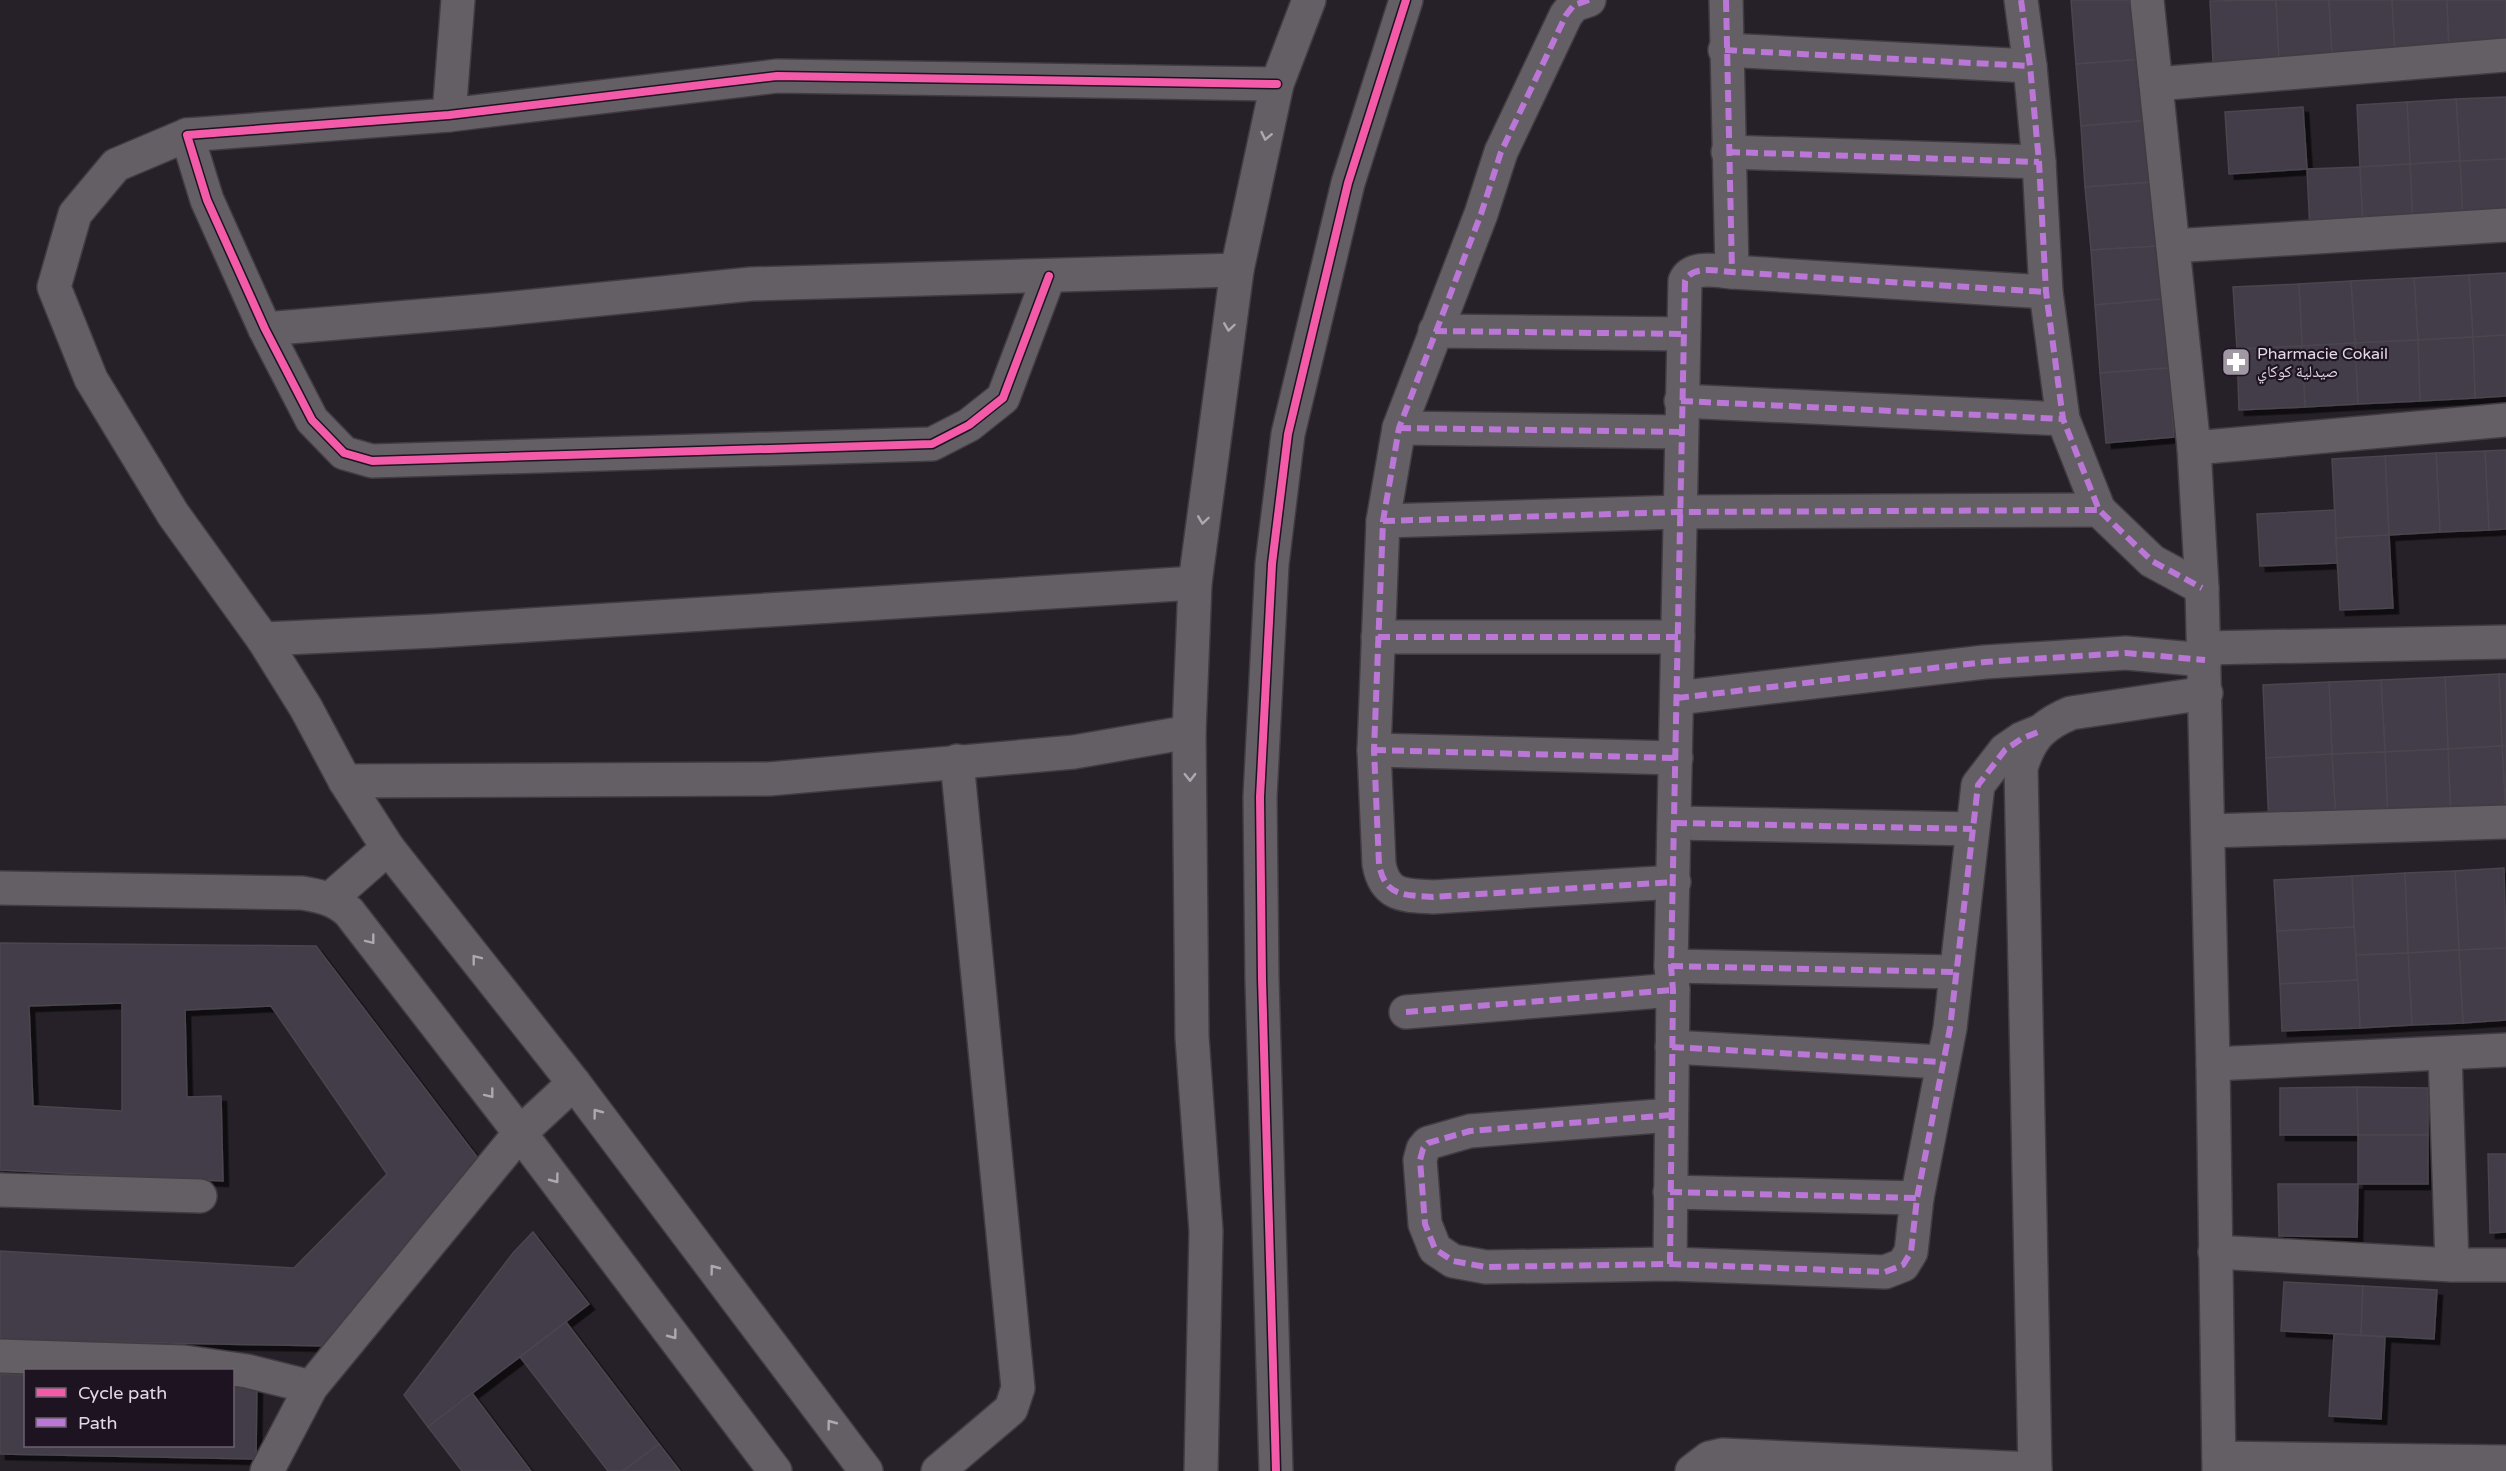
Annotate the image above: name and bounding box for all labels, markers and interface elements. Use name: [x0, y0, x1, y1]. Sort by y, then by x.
one-way arrow: [1260, 130, 1273, 140]
one-way arrow: [1224, 322, 1236, 331]
place label: Pharmacie Cokail صيدلية كوكاي: [2257, 344, 2388, 384]
pharmacy icon: Pharmacie Cokail صيدلية كوكاي: [2220, 346, 2252, 378]
one-way arrow: [1197, 516, 1210, 525]
one-way arrow: [1184, 773, 1196, 782]
one-way arrow: [363, 933, 374, 944]
one-way arrow: [473, 955, 484, 966]
one-way arrow: [483, 1087, 494, 1098]
one-way arrow: [593, 1108, 604, 1119]
one-way arrow: [548, 1173, 559, 1184]
one-way arrow: [710, 1264, 721, 1275]
one-way arrow: [666, 1329, 677, 1340]
legend: [24, 1369, 234, 1447]
text: Cycle path: [78, 1382, 167, 1404]
text: Path: [78, 1412, 117, 1434]
one-way arrow: [828, 1420, 839, 1431]

